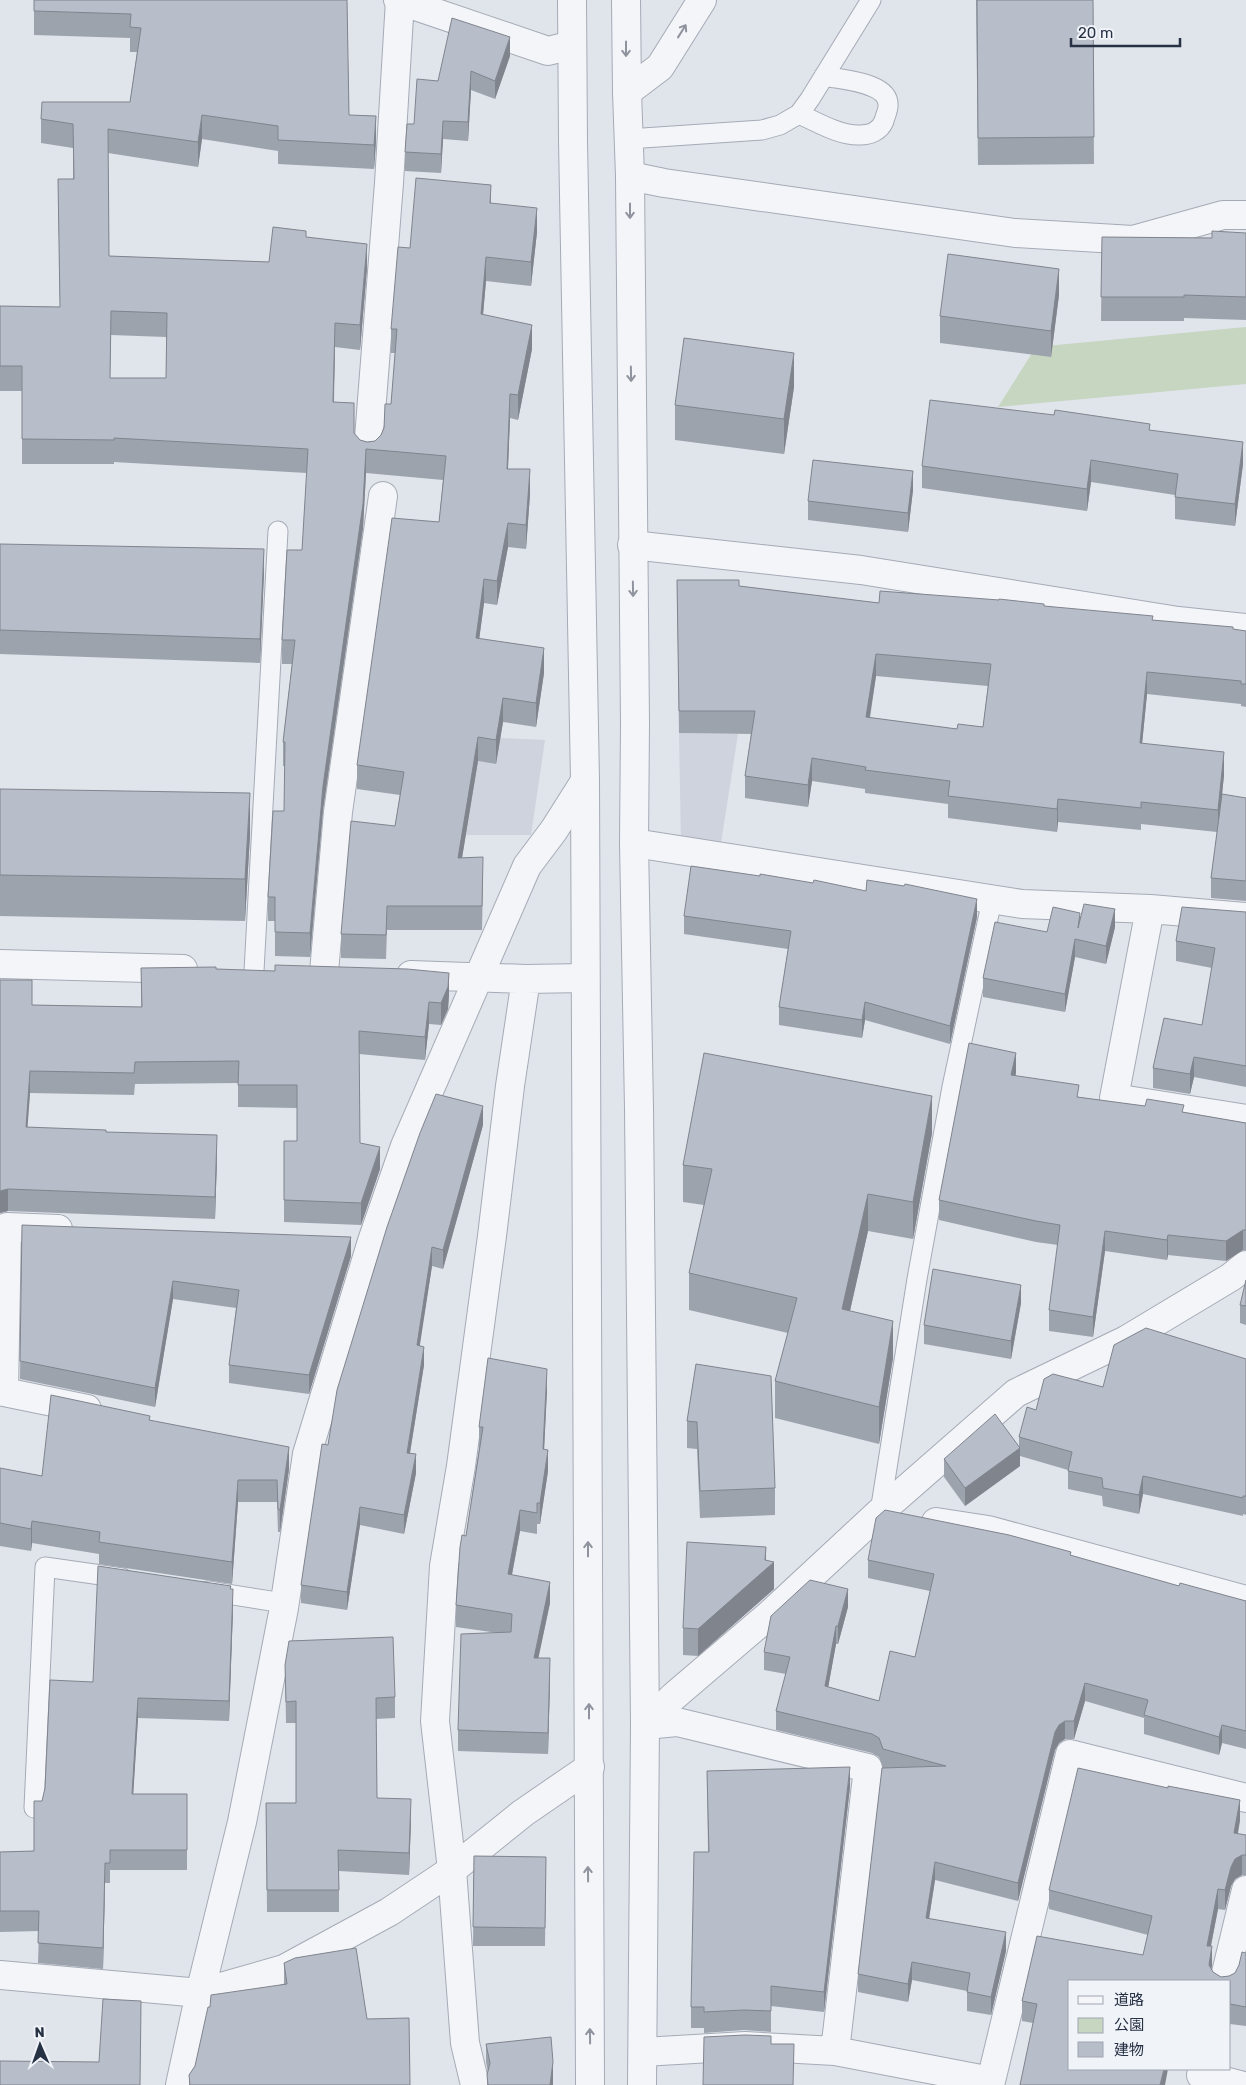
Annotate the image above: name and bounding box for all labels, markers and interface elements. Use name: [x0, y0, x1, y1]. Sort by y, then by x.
scale bar: [1071, 15, 1180, 47]
text: 20 m: [1078, 24, 1113, 42]
one-way arrow: [677, 25, 687, 39]
one-way arrow: [621, 40, 631, 56]
one-way arrow: [625, 202, 635, 219]
one-way arrow: [626, 365, 635, 381]
one-way arrow: [628, 580, 638, 596]
one-way arrow: [583, 1541, 593, 1558]
one-way arrow: [584, 1704, 594, 1720]
one-way arrow: [583, 1866, 593, 1882]
legend: [1068, 1980, 1231, 2070]
text: 道路: [1114, 1991, 1144, 2009]
text: 公園: [1114, 2016, 1144, 2034]
north arrow: [15, 2020, 65, 2070]
text: N: [34, 2024, 45, 2041]
one-way arrow: [585, 2029, 594, 2045]
text: 建物: [1114, 2041, 1144, 2059]

